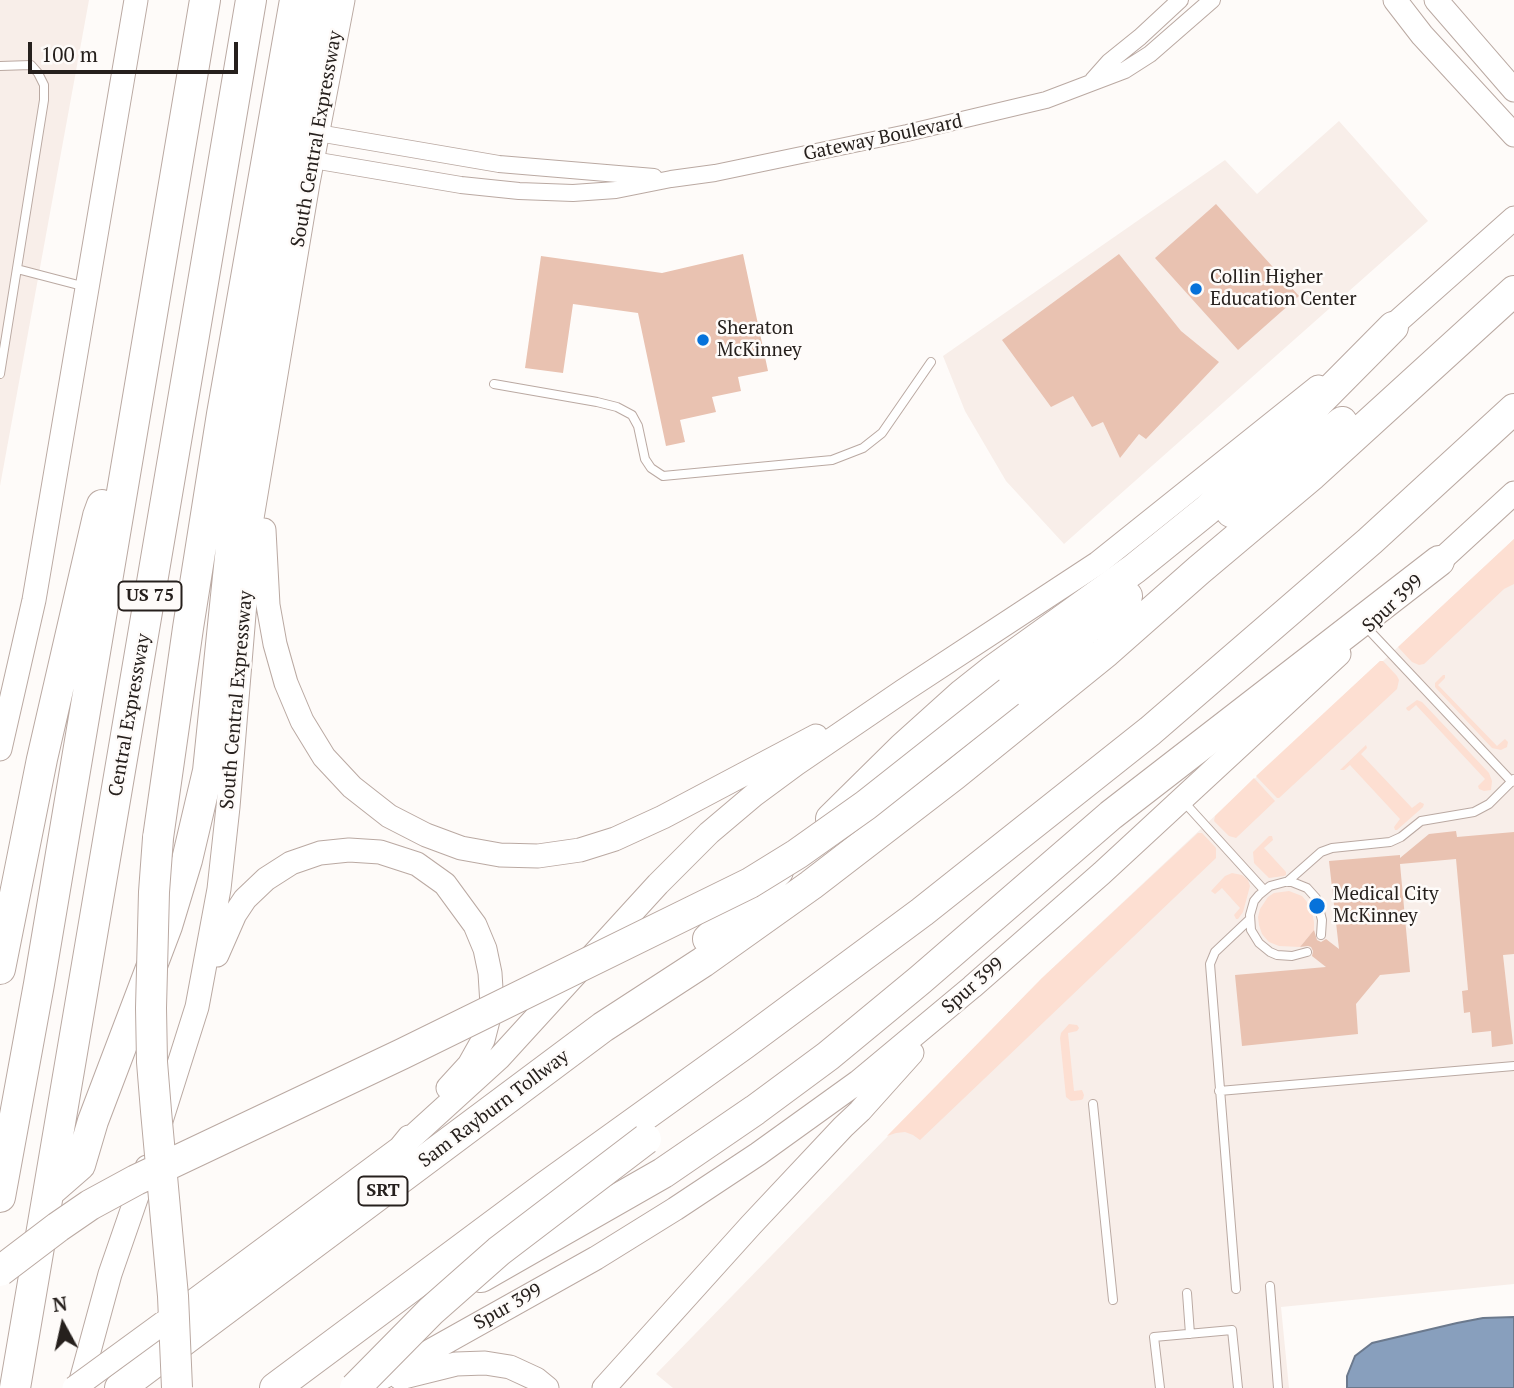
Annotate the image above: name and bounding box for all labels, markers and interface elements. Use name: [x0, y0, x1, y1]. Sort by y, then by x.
scale bar: [32, 28, 242, 72]
street label: South Central Expressway: [287, 29, 347, 249]
text: 100 m: [41, 40, 98, 68]
street label: Gateway Boulevard: [801, 110, 965, 166]
place label: Collin Higher Education Center: [1210, 267, 1357, 311]
marker: Collin Higher Education Center: [1188, 281, 1204, 297]
place label: Sheraton McKinney: [717, 318, 802, 362]
marker: Sheraton McKinney: [695, 332, 711, 348]
street label: Spur 399: [1358, 570, 1428, 638]
road number: US 75: [118, 582, 182, 610]
street label: South Central Expressway: [216, 590, 258, 810]
street label: Central Expressway: [104, 632, 156, 798]
place label: Medical City McKinney: [1333, 884, 1439, 928]
marker: Medical City McKinney: [1307, 896, 1327, 916]
street label: Spur 399: [938, 953, 1008, 1019]
street label: Sam Rayburn Tollway: [414, 1045, 574, 1173]
road number: SRT: [358, 1176, 408, 1206]
street label: Spur 399: [470, 1279, 546, 1335]
north arrow: [28, 1290, 98, 1360]
text: N: [51, 1290, 69, 1317]

